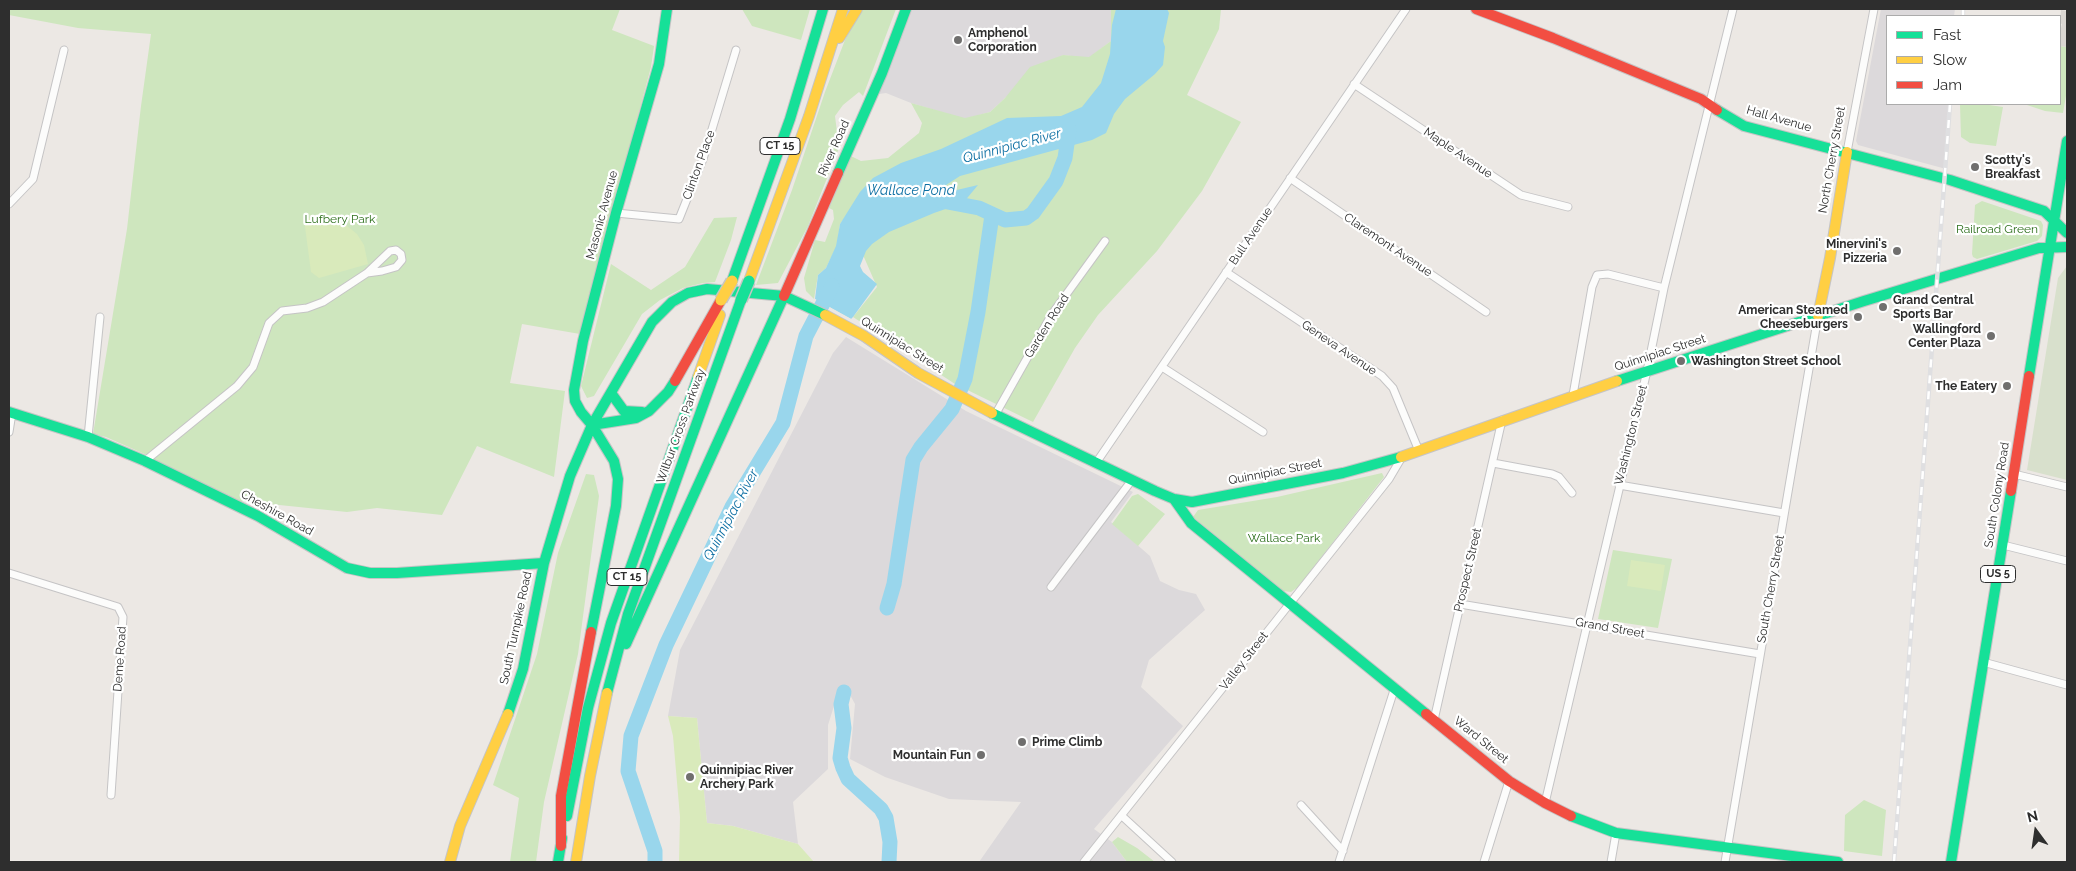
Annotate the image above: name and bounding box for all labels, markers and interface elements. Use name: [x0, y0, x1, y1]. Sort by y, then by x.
legend: [1886, 15, 2061, 105]
place label: Amphenol Corporation: [968, 26, 1037, 54]
text: Fast: [1933, 26, 1961, 44]
marker: Amphenol Corporation: [952, 34, 964, 46]
text: Slow: [1933, 51, 1967, 69]
text: Jam: [1933, 76, 1962, 94]
street label: Hall Avenue: [1745, 103, 1813, 135]
street label: North Cherry Street: [1816, 106, 1848, 214]
street label: River Road: [815, 118, 853, 178]
water label: Quinnipiac River: [961, 125, 1063, 167]
street label: Maple Avenue: [1421, 125, 1495, 181]
street label: Clinton Place: [680, 128, 718, 202]
road number: CT 15: [760, 138, 800, 154]
place label: Scotty's Breakfast: [1985, 153, 2040, 181]
marker: Scotty's Breakfast: [1969, 161, 1981, 173]
street label: Masonic Avenue: [583, 169, 621, 261]
water label: Wallace Pond: [867, 183, 955, 199]
street label: Bull Avenue: [1226, 204, 1276, 268]
street label: Claremont Avenue: [1341, 210, 1435, 280]
park label: Lufbery Park: [305, 212, 375, 226]
park label: Railroad Green: [1956, 222, 2038, 236]
place label: Minervini's Pizzeria: [1826, 237, 1887, 265]
marker: Minervini's Pizzeria: [1891, 245, 1903, 257]
street label: Garden Road: [1022, 291, 1072, 361]
place label: Grand Central Sports Bar: [1893, 293, 1974, 321]
marker: Grand Central Sports Bar: [1877, 301, 1889, 313]
place label: American Steamed Cheeseburgers: [1738, 303, 1848, 331]
marker: American Steamed Cheeseburgers: [1852, 311, 1864, 323]
street label: Quinnipiac Street: [858, 314, 946, 376]
street label: Geneva Avenue: [1299, 318, 1379, 378]
place label: Wallingford Center Plaza: [1908, 322, 1981, 350]
marker: Wallingford Center Plaza: [1985, 330, 1997, 342]
street label: Quinnipiac Street: [1613, 332, 1707, 374]
place label: Washington Street School: [1691, 354, 1841, 368]
marker: Washington Street School: [1675, 355, 1687, 367]
street label: Wilbur Cross Parkway: [654, 367, 708, 485]
place label: The Eatery: [1935, 379, 1997, 393]
marker: The Eatery: [2001, 380, 2013, 392]
street label: Washington Street: [1612, 383, 1650, 487]
street label: South Colony Road: [1982, 441, 2012, 549]
street label: Quinnipiac Street: [1227, 456, 1323, 488]
water label: Quinnipiac River: [700, 467, 762, 563]
street label: Cheshire Road: [238, 487, 316, 539]
street label: Prospect Street: [1451, 527, 1485, 613]
park label: Wallace Park: [1248, 531, 1320, 545]
street label: South Cherry Street: [1754, 534, 1788, 644]
road number: US 5: [1980, 566, 2016, 582]
road number: CT 15: [607, 568, 647, 586]
street label: South Turnpike Road: [497, 570, 535, 686]
street label: Grand Street: [1574, 615, 1646, 641]
street label: Deme Road: [111, 626, 129, 692]
street label: Valley Street: [1217, 629, 1271, 693]
street label: Ward Street: [1451, 714, 1511, 766]
place label: Prime Climb: [1032, 735, 1102, 749]
marker: Prime Climb: [1016, 736, 1028, 748]
place label: Mountain Fun: [893, 748, 971, 762]
marker: Mountain Fun: [975, 749, 987, 761]
place label: Quinnipiac River Archery Park: [700, 763, 793, 791]
marker: Quinnipiac River Archery Park: [684, 771, 696, 783]
north arrow: [2011, 806, 2061, 856]
text: N: [2025, 807, 2039, 826]

